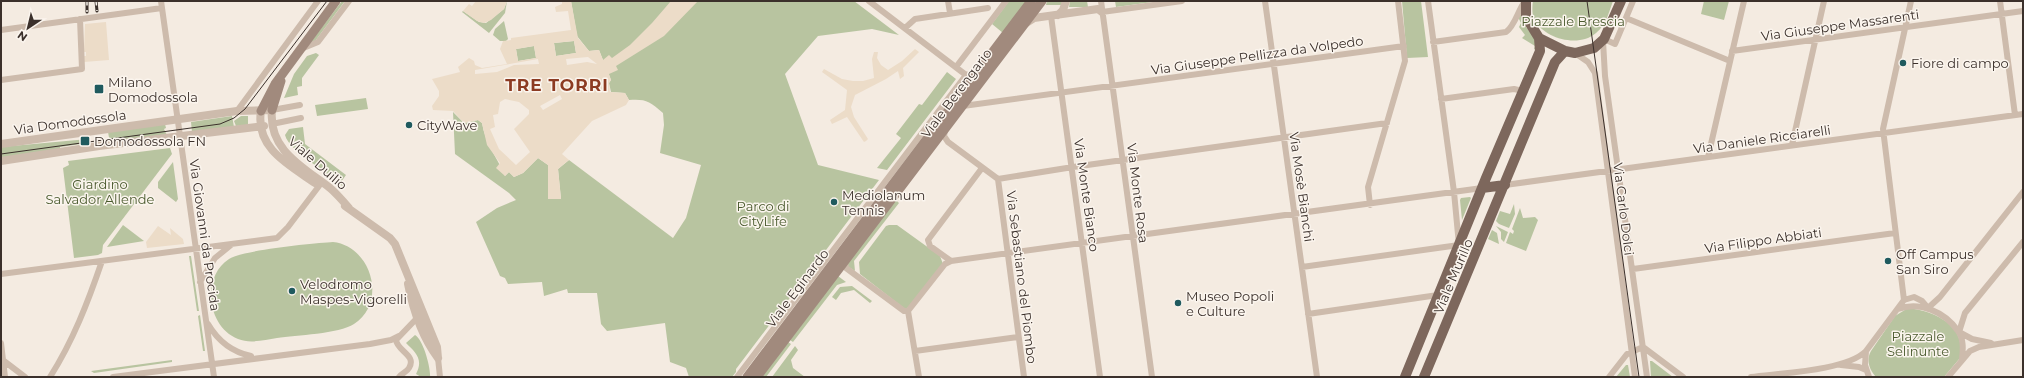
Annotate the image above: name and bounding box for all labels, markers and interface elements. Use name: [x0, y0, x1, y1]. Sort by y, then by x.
street label: Via Giuseppe Massarenti: [1760, 6, 1920, 44]
north arrow: [8, 8, 48, 48]
park label: Piazzale Brescia: [1521, 13, 1625, 29]
text: N: [15, 28, 30, 44]
street label: Via Giuseppe Pellizza da Volpedo: [1150, 32, 1364, 78]
street label: Viale Berengario: [917, 45, 995, 141]
place label: Fiore di campo: [1911, 55, 2009, 71]
marker: Fiore di campo: [1898, 58, 1908, 68]
place label: Milano Domodossola: [108, 74, 198, 105]
district label: TRE TORRI: [505, 75, 609, 95]
marker: Milano Domodossola: [93, 83, 105, 95]
street label: Via Domodossola: [13, 106, 127, 138]
place label: CityWave: [417, 117, 478, 133]
marker: CityWave: [404, 120, 414, 130]
street label: Via Daniele Ricciarelli: [1692, 121, 1832, 157]
street label: Via Mosè Bianchi: [1286, 131, 1318, 243]
place label: Domodossola FN: [94, 133, 206, 149]
street label: Viale Duilio: [285, 133, 351, 193]
marker: Domodossola FN: [79, 135, 91, 147]
street label: Via Monte Bianco: [1071, 137, 1103, 253]
street label: Via Monte Rosa: [1124, 142, 1152, 244]
street label: Via Giovanni da Procida: [186, 158, 224, 312]
street label: Via Carlo Dolci: [1610, 162, 1638, 256]
park label: Giardino Salvador Allende: [46, 176, 155, 207]
place label: Mediolanum Tennis: [842, 187, 925, 218]
street label: Via Sebastiano del Piombo: [1003, 190, 1041, 364]
marker: Mediolanum Tennis: [829, 197, 839, 207]
park label: Parco di CityLife: [737, 198, 789, 229]
street label: Via Filippo Abbiati: [1703, 224, 1823, 256]
street label: Viale Murillo: [1430, 236, 1476, 316]
street label: Viale Eginardo: [762, 246, 832, 330]
place label: Off Campus San Siro: [1896, 246, 1974, 277]
marker: Off Campus San Siro: [1883, 256, 1893, 266]
place label: Velodromo Maspes-Vigorelli: [300, 276, 407, 307]
marker: Velodromo Maspes-Vigorelli: [287, 286, 297, 296]
place label: Museo Popoli e Culture: [1186, 288, 1274, 319]
marker: Museo Popoli e Culture: [1173, 298, 1183, 308]
park label: Piazzale Selinunte: [1887, 328, 1949, 359]

